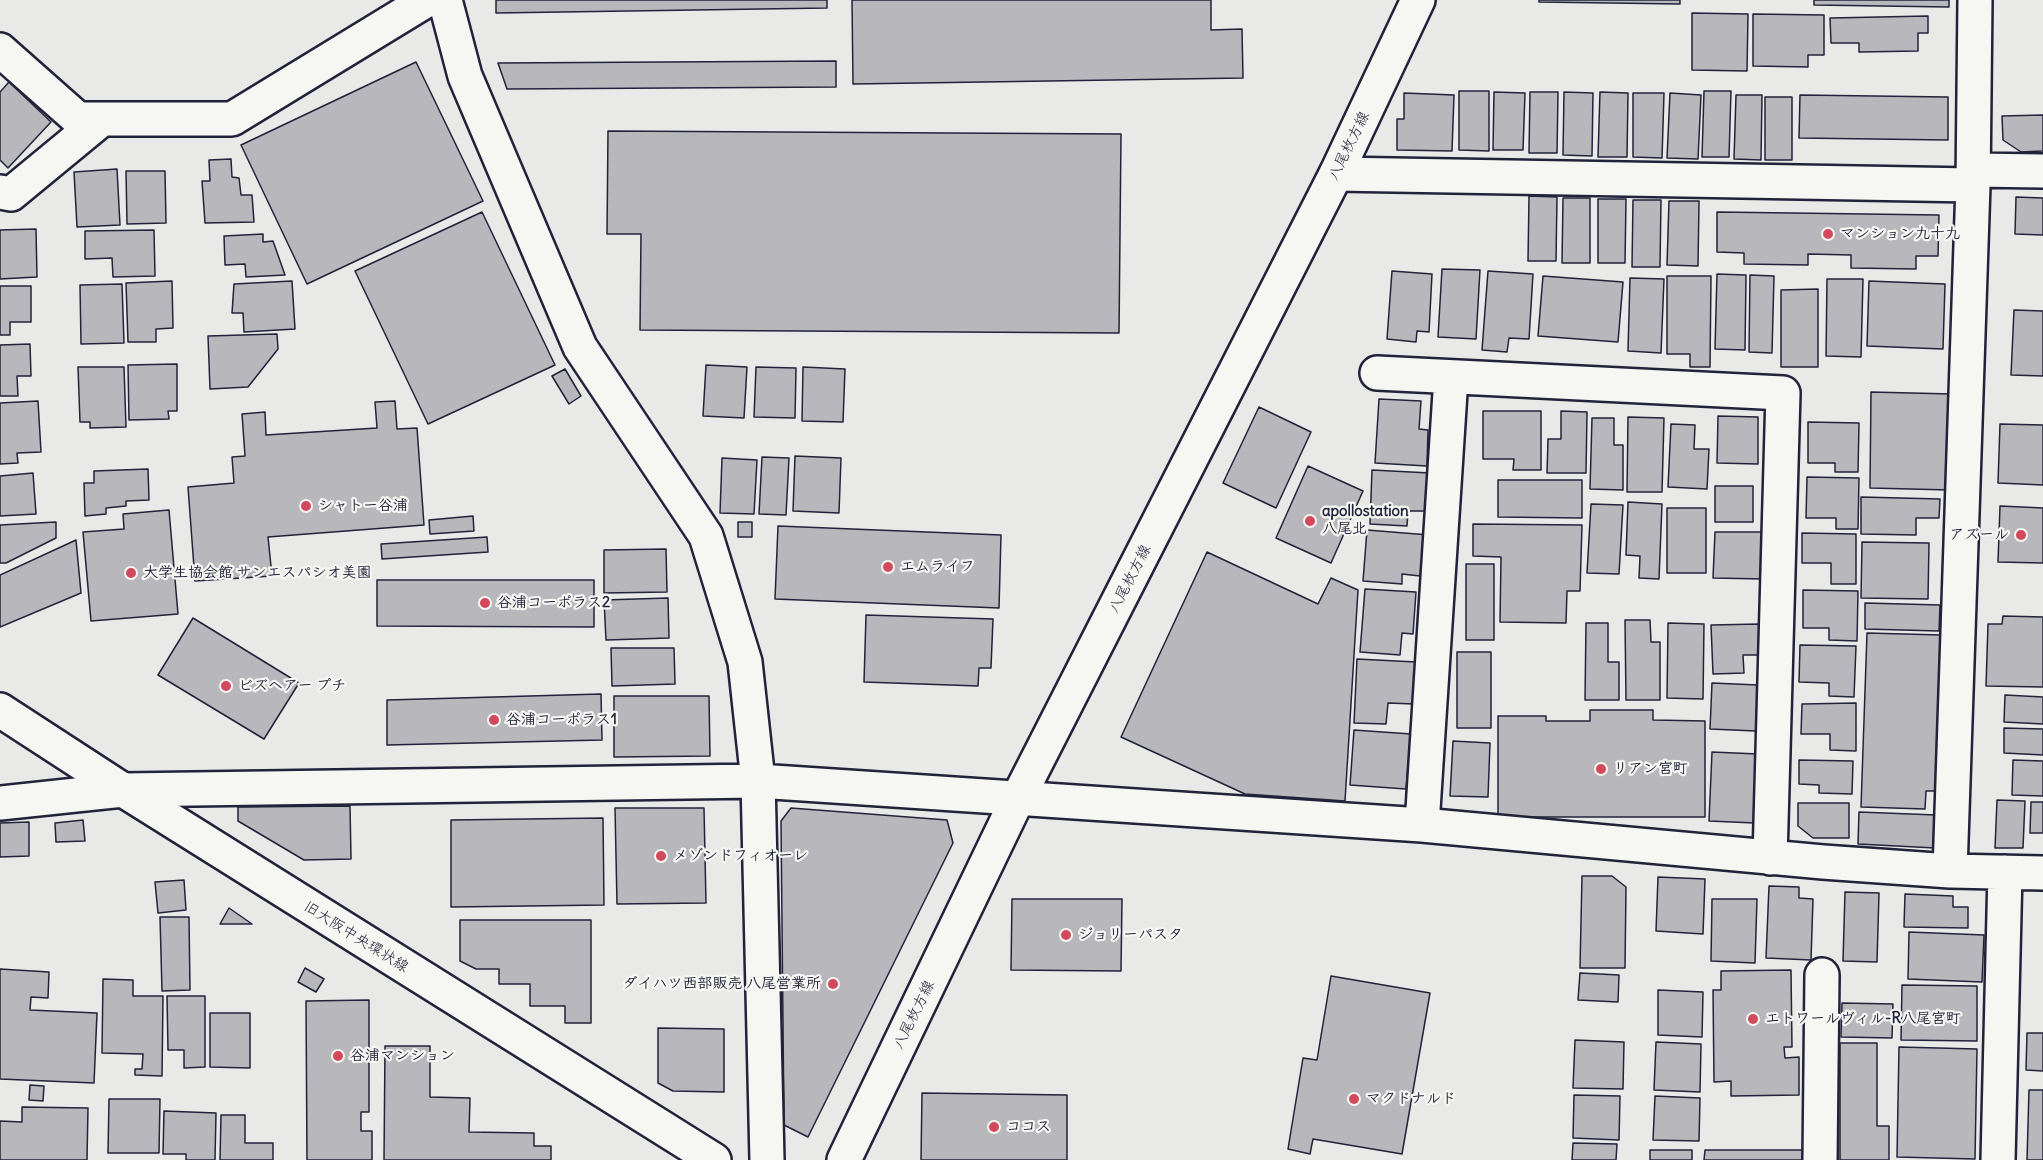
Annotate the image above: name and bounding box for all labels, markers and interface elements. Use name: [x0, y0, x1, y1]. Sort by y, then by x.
street label: 八尾枚方線: [1324, 108, 1374, 184]
place label: マンション九十九: [1840, 225, 1960, 243]
marker: マンション九十九: [1821, 227, 1835, 241]
place label: シャトー谷浦: [318, 497, 408, 515]
marker: シャトー谷浦: [299, 499, 313, 513]
place label: apollostation 八尾北: [1322, 503, 1409, 538]
marker: apollostation 八尾北: [1303, 514, 1317, 528]
place label: アズール: [1949, 526, 2009, 544]
marker: アズール: [2014, 528, 2028, 542]
street label: 八尾枚方線: [1105, 542, 1155, 616]
place label: エムライフ: [900, 558, 975, 576]
marker: エムライフ: [881, 560, 895, 574]
place label: 大学生協会館 サンエスパシオ美園: [143, 564, 372, 582]
marker: 大学生協会館 サンエスパシオ美園: [124, 566, 138, 580]
place label: 谷浦コーポラス2: [497, 594, 610, 612]
marker: 谷浦コーポラス2: [478, 596, 492, 610]
place label: ビズヘアー プチ: [238, 677, 346, 695]
marker: ビズヘアー プチ: [219, 679, 233, 693]
place label: 谷浦コーポラス1: [506, 711, 617, 729]
marker: 谷浦コーポラス1: [487, 713, 501, 727]
place label: リアン宮町: [1613, 760, 1688, 778]
marker: リアン宮町: [1594, 762, 1608, 776]
place label: メゾンドフィオーレ: [673, 847, 808, 865]
marker: メゾンドフィオーレ: [654, 849, 668, 863]
street label: 旧大阪中央環状線: [300, 898, 412, 976]
place label: ジョリーパスタ: [1078, 926, 1183, 944]
marker: ジョリーパスタ: [1059, 928, 1073, 942]
place label: ダイハツ西部販売 八尾営業所: [622, 975, 821, 993]
marker: ダイハツ西部販売 八尾営業所: [826, 977, 840, 991]
street label: 八尾枚方線: [889, 977, 939, 1053]
place label: エトワールヴィル-R八尾宮町: [1765, 1010, 1961, 1028]
marker: エトワールヴィル-R八尾宮町: [1746, 1012, 1760, 1026]
place label: 谷浦マンション: [350, 1047, 455, 1065]
marker: 谷浦マンション: [331, 1049, 345, 1063]
place label: マクドナルド: [1366, 1090, 1456, 1108]
marker: マクドナルド: [1347, 1092, 1361, 1106]
place label: ココス: [1006, 1118, 1051, 1136]
marker: ココス: [987, 1120, 1001, 1134]

